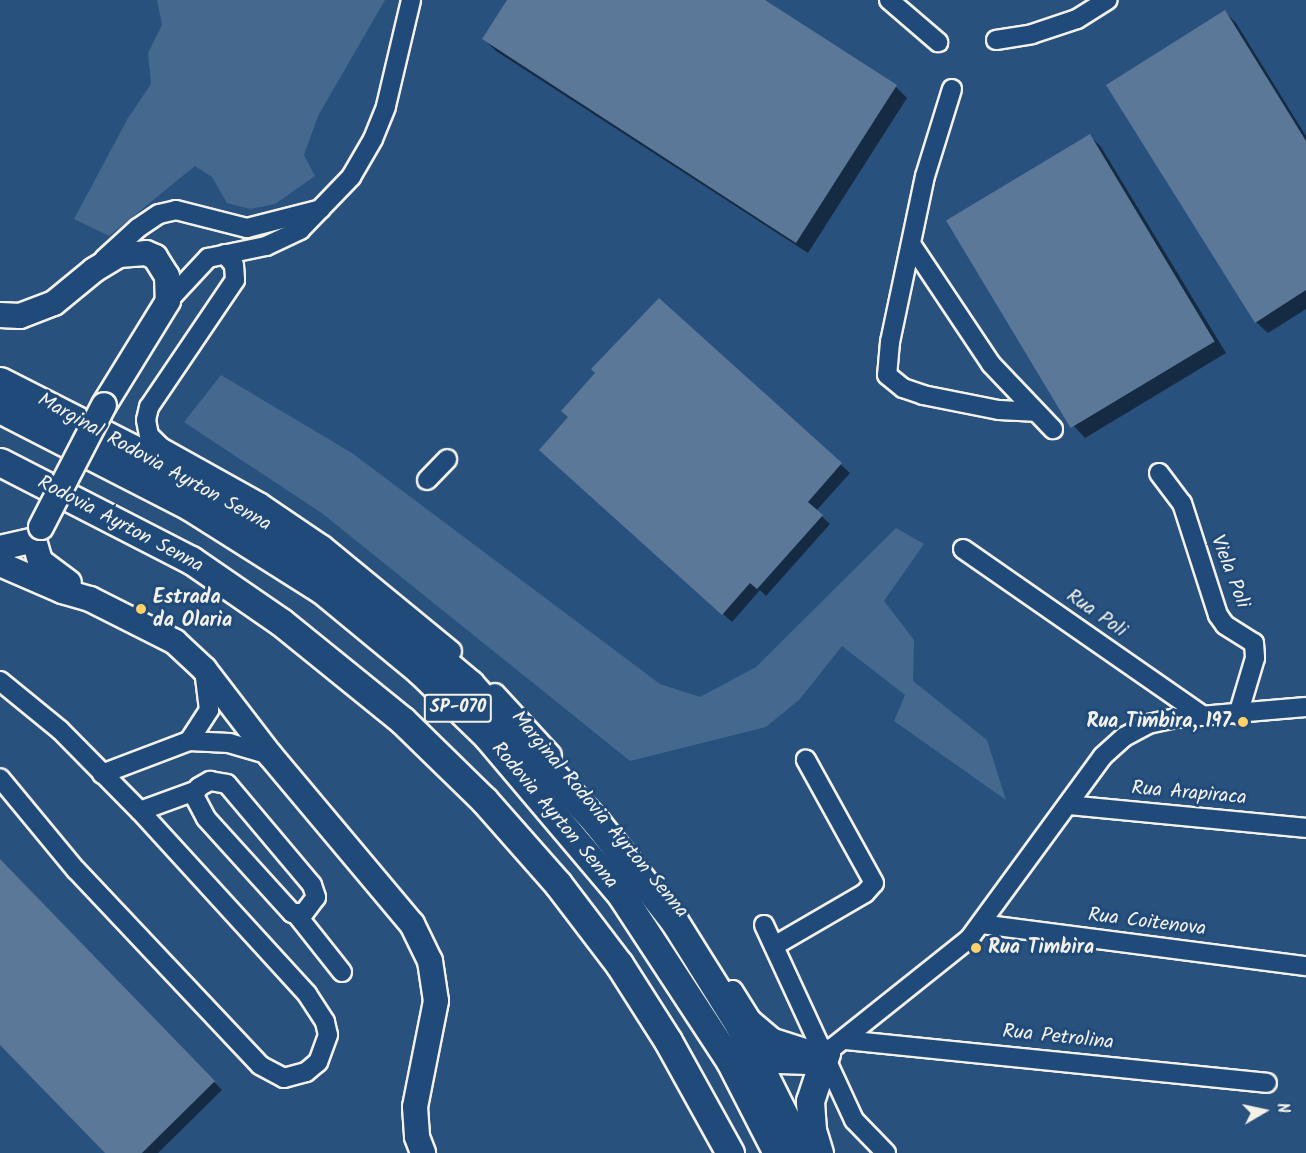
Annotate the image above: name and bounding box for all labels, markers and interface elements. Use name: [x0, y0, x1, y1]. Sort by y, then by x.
street label: Marginal Rodovia Ayrton Senna: [33, 389, 275, 537]
street label: Rodovia Ayrton Senna: [33, 471, 207, 579]
street label: Viela Poli: [1204, 532, 1254, 612]
street label: Rua Poli: [1061, 585, 1131, 643]
place label: Estrada da Olaria: [153, 586, 232, 633]
marker: Estrada da Olaria: [134, 602, 148, 616]
road number: SP-070: [424, 693, 492, 723]
street label: Marginal Rodovia Ayrton Senna: [505, 706, 693, 924]
place label: Rua Timbira, 197: [1086, 710, 1231, 734]
marker: Rua Timbira, 197: [1236, 715, 1250, 729]
street label: Rodovia Ayrton Senna: [486, 738, 622, 894]
street label: Rua Arapiraca: [1130, 777, 1248, 811]
street label: Rua Coitenova: [1087, 904, 1207, 942]
place label: Rua Timbira: [988, 936, 1094, 960]
marker: Rua Timbira: [969, 941, 983, 955]
street label: Rua Petrolina: [1001, 1020, 1115, 1056]
north arrow: [1234, 1081, 1294, 1141]
text: N: [1269, 1101, 1295, 1115]

